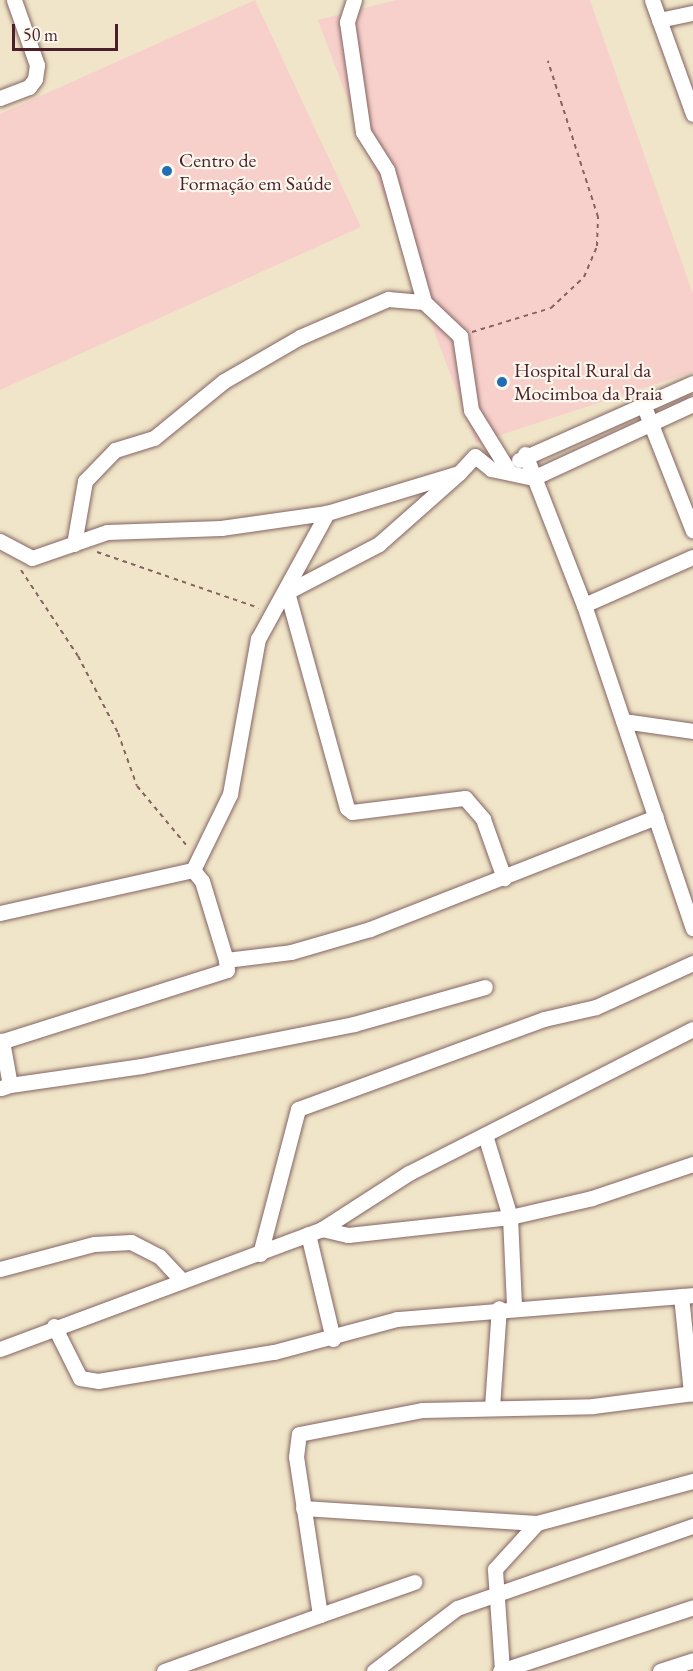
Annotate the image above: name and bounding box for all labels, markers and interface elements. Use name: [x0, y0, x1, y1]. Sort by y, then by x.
scale bar: [15, 12, 122, 50]
text: 50 m: [23, 23, 58, 46]
place label: Centro de Formação em Saúde: [179, 148, 332, 195]
marker: Centro de Formação em Saúde: [160, 164, 174, 178]
place label: Hospital Rural da Mocimboa da Praia: [514, 358, 663, 405]
marker: Hospital Rural da Mocimboa da Praia: [495, 375, 509, 389]

